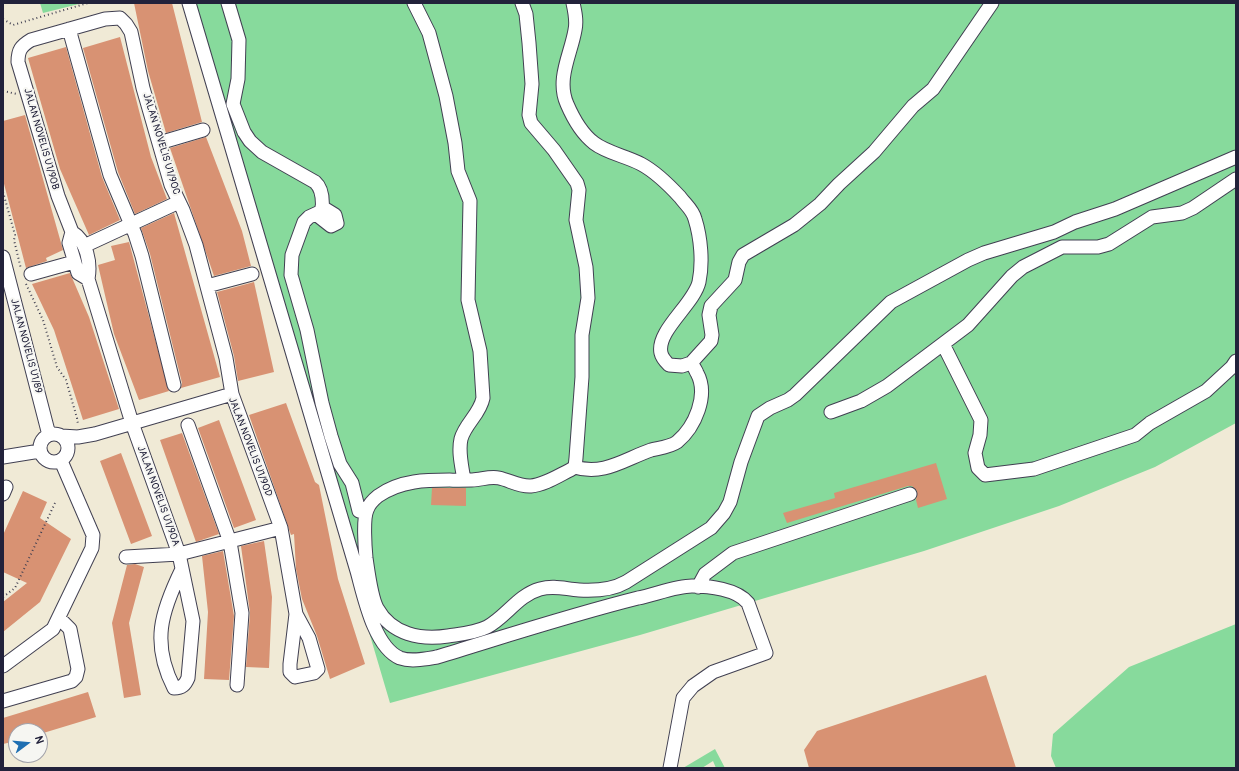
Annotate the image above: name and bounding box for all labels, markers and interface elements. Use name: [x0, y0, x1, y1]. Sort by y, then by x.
street label: JALAN NOVELIS U1/90B: [21, 87, 61, 191]
street label: JALAN NOVELIS U1/90C: [140, 92, 182, 196]
street label: JALAN NOVELIS U1/89: [8, 297, 44, 395]
street label: JALAN NOVELIS U1/90D: [226, 396, 274, 498]
street label: JALAN NOVELIS U1/90A: [134, 444, 182, 548]
north arrow: [8, 723, 48, 763]
text: N: [32, 734, 46, 745]

